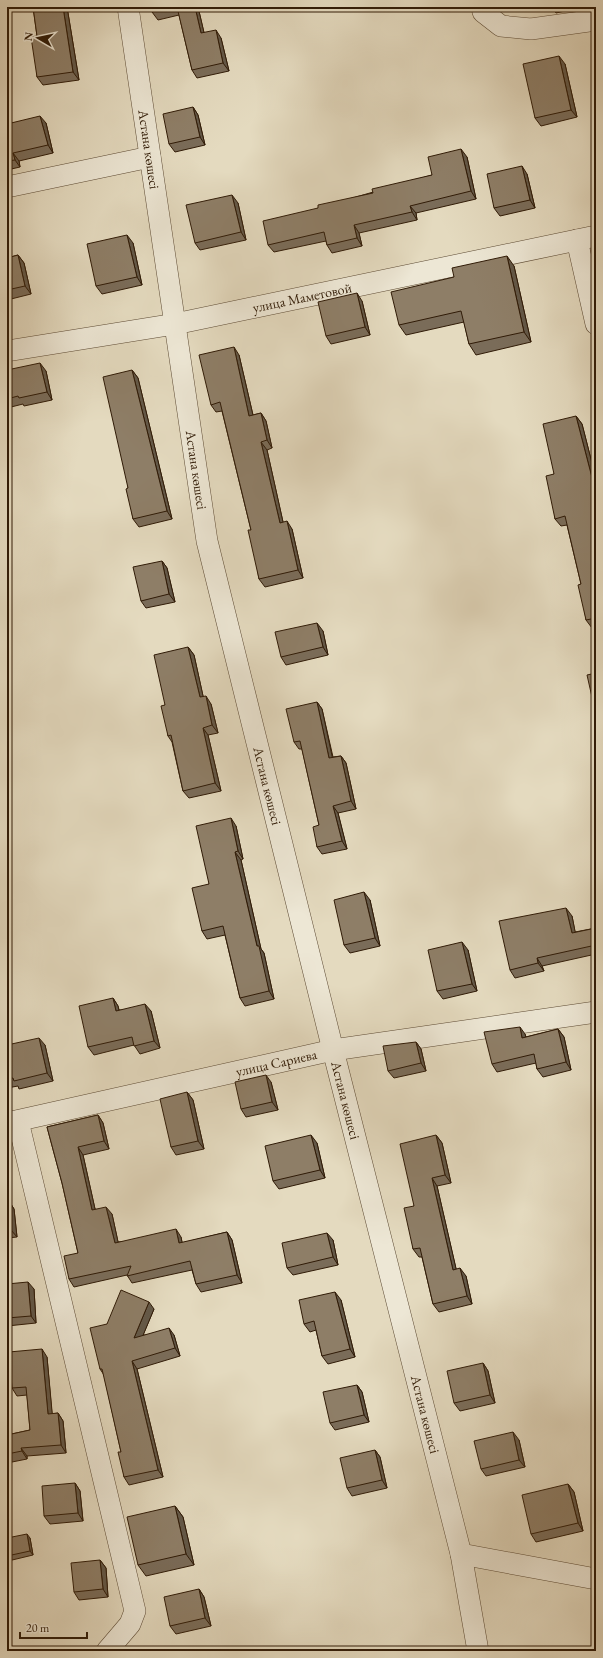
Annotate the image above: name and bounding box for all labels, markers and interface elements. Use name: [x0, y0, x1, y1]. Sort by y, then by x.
north arrow: [18, 18, 58, 58]
text: N: [21, 31, 36, 42]
street label: Астана көшесі: [134, 108, 164, 191]
street label: улица Маметовой: [251, 278, 354, 317]
street label: Астана көшесі: [182, 428, 211, 511]
street label: Астана көшесі: [249, 744, 286, 827]
street label: улица Сариева: [234, 1045, 319, 1081]
street label: Астана көшесі: [327, 1058, 364, 1142]
street label: Астана көшесі: [407, 1372, 444, 1456]
scale bar: [20, 1614, 87, 1640]
text: 20 m: [26, 1620, 50, 1636]

